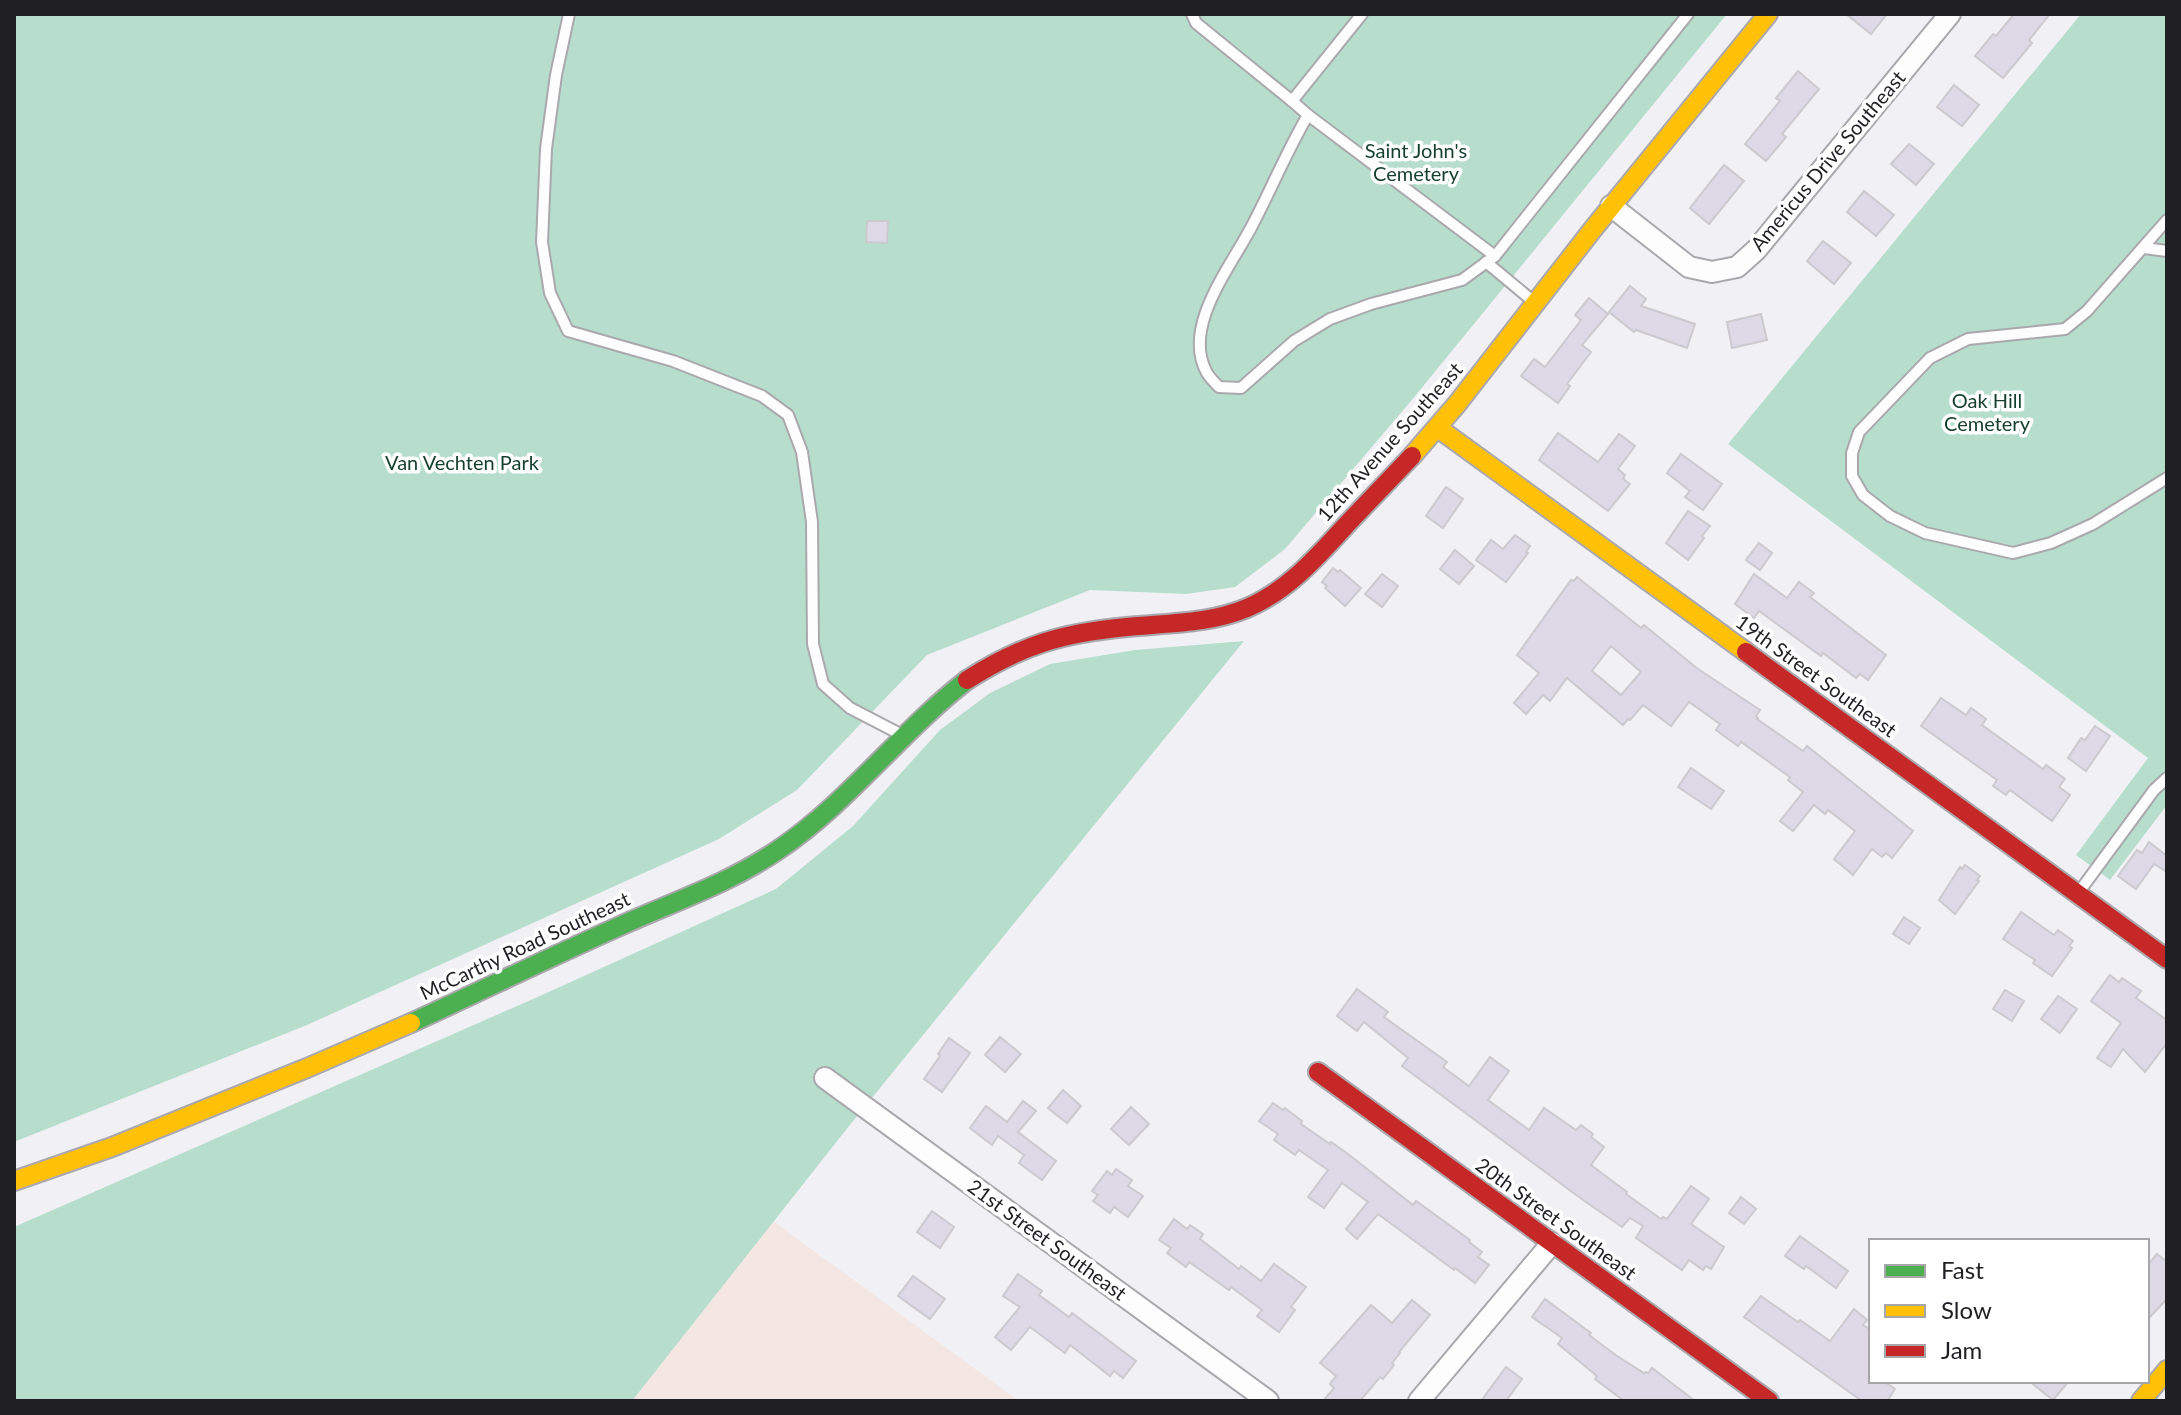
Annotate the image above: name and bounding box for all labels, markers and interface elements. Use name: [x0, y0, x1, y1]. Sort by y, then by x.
street label: Americus Drive Southeast: [1745, 65, 1910, 255]
park label: Saint John's Cemetery: [1365, 138, 1467, 185]
street label: 12th Avenue Southeast: [1312, 357, 1467, 526]
park label: Oak Hill Cemetery: [1944, 388, 2031, 435]
park label: Van Vechten Park: [385, 450, 540, 474]
street label: 19th Street Southeast: [1732, 609, 1901, 741]
street label: McCarthy Road Southeast: [416, 886, 633, 1004]
street label: 20th Street Southeast: [1472, 1152, 1641, 1284]
street label: 21st Street Southeast: [964, 1174, 1131, 1305]
legend: [1869, 1239, 2149, 1383]
text: Fast: [1941, 1255, 1984, 1284]
text: Slow: [1941, 1295, 1992, 1324]
text: Jam: [1941, 1335, 1982, 1364]

